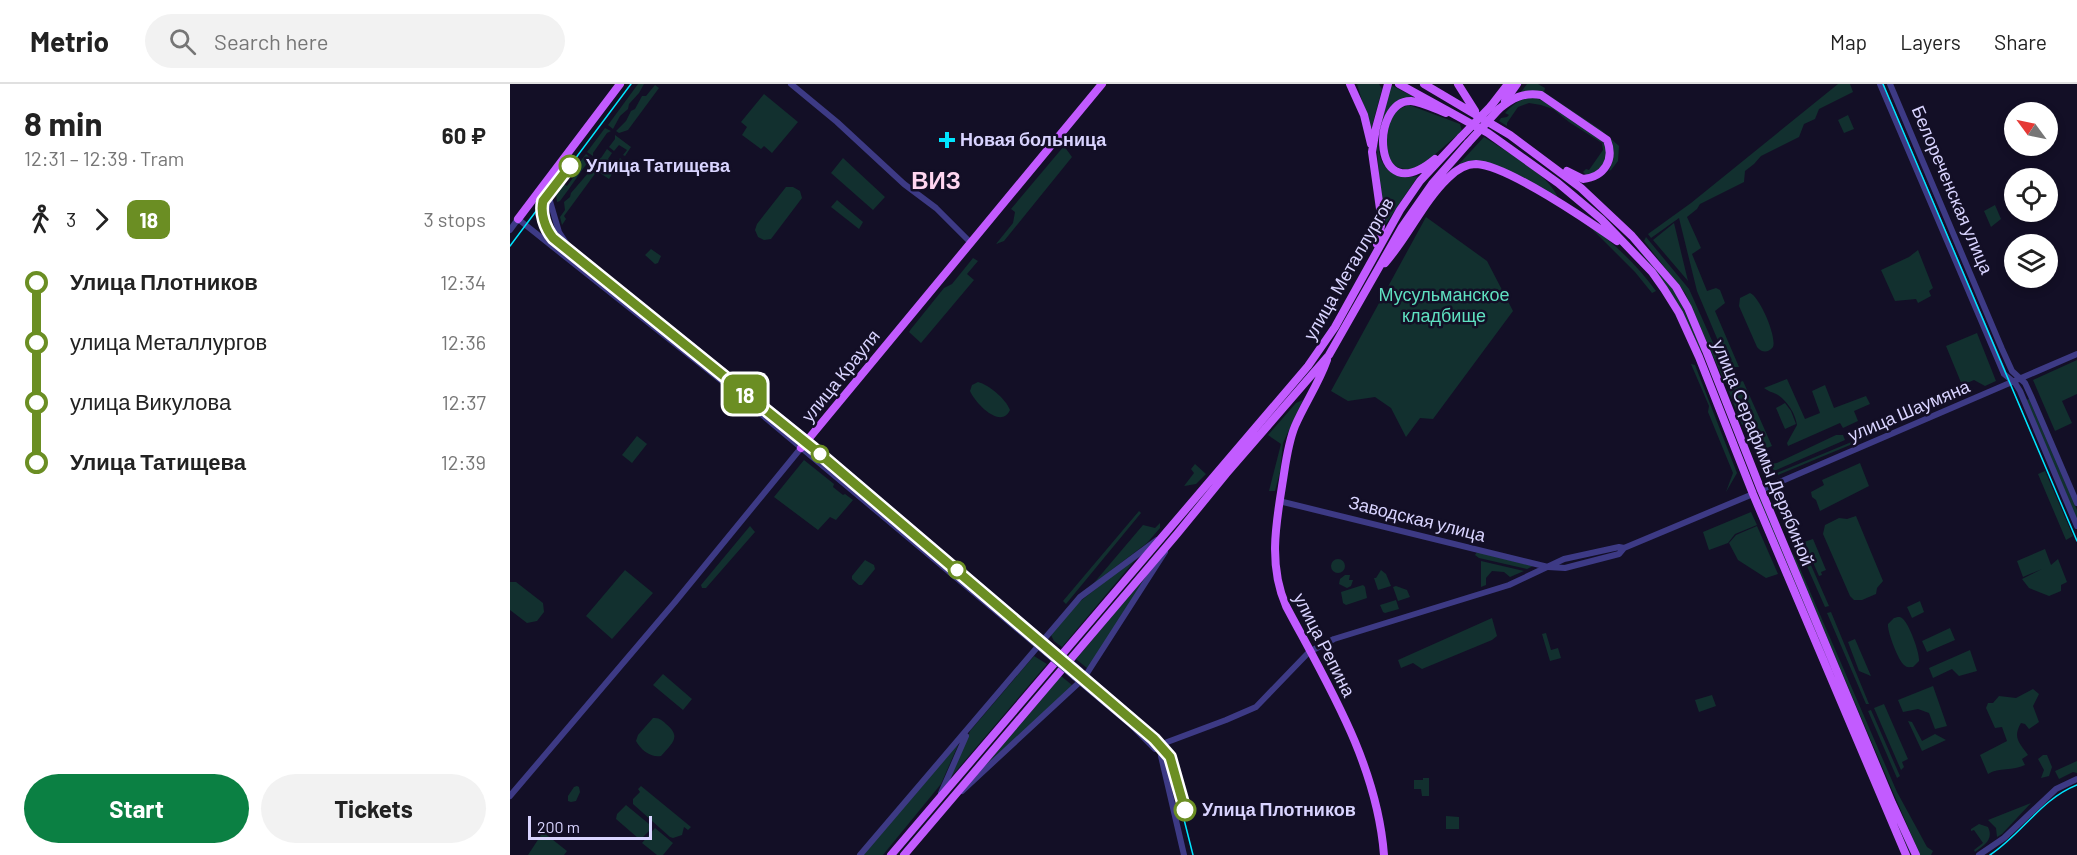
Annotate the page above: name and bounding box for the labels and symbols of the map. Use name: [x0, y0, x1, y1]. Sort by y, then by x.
street label: Белореченская улица: [1907, 102, 1999, 278]
north arrow: [2004, 102, 2058, 156]
place label: Новая больница: [960, 128, 1107, 150]
marker: Новая больница: [938, 131, 956, 149]
place label: Улица Татищева: [586, 154, 731, 176]
marker: Улица Татищева: [559, 155, 581, 177]
district label: ВИЗ: [911, 165, 961, 194]
street label: улица Металлургов: [1298, 193, 1398, 344]
park label: Мусульманское кладбище: [1379, 283, 1509, 326]
street label: улица Крауля: [796, 325, 884, 426]
street label: улица Серафимы Дерябиной: [1708, 336, 1819, 569]
line badge: 18: [718, 374, 772, 414]
street label: улица Шаумяна: [1844, 374, 1974, 446]
unlabelled marker: [811, 445, 829, 463]
street label: Заводская улица: [1346, 490, 1489, 546]
unlabelled marker: [948, 561, 966, 579]
street label: улица Репина: [1289, 589, 1361, 701]
place label: Улица Плотников: [1202, 798, 1356, 820]
marker: Улица Плотников: [1174, 799, 1196, 821]
scale bar: [528, 813, 652, 840]

